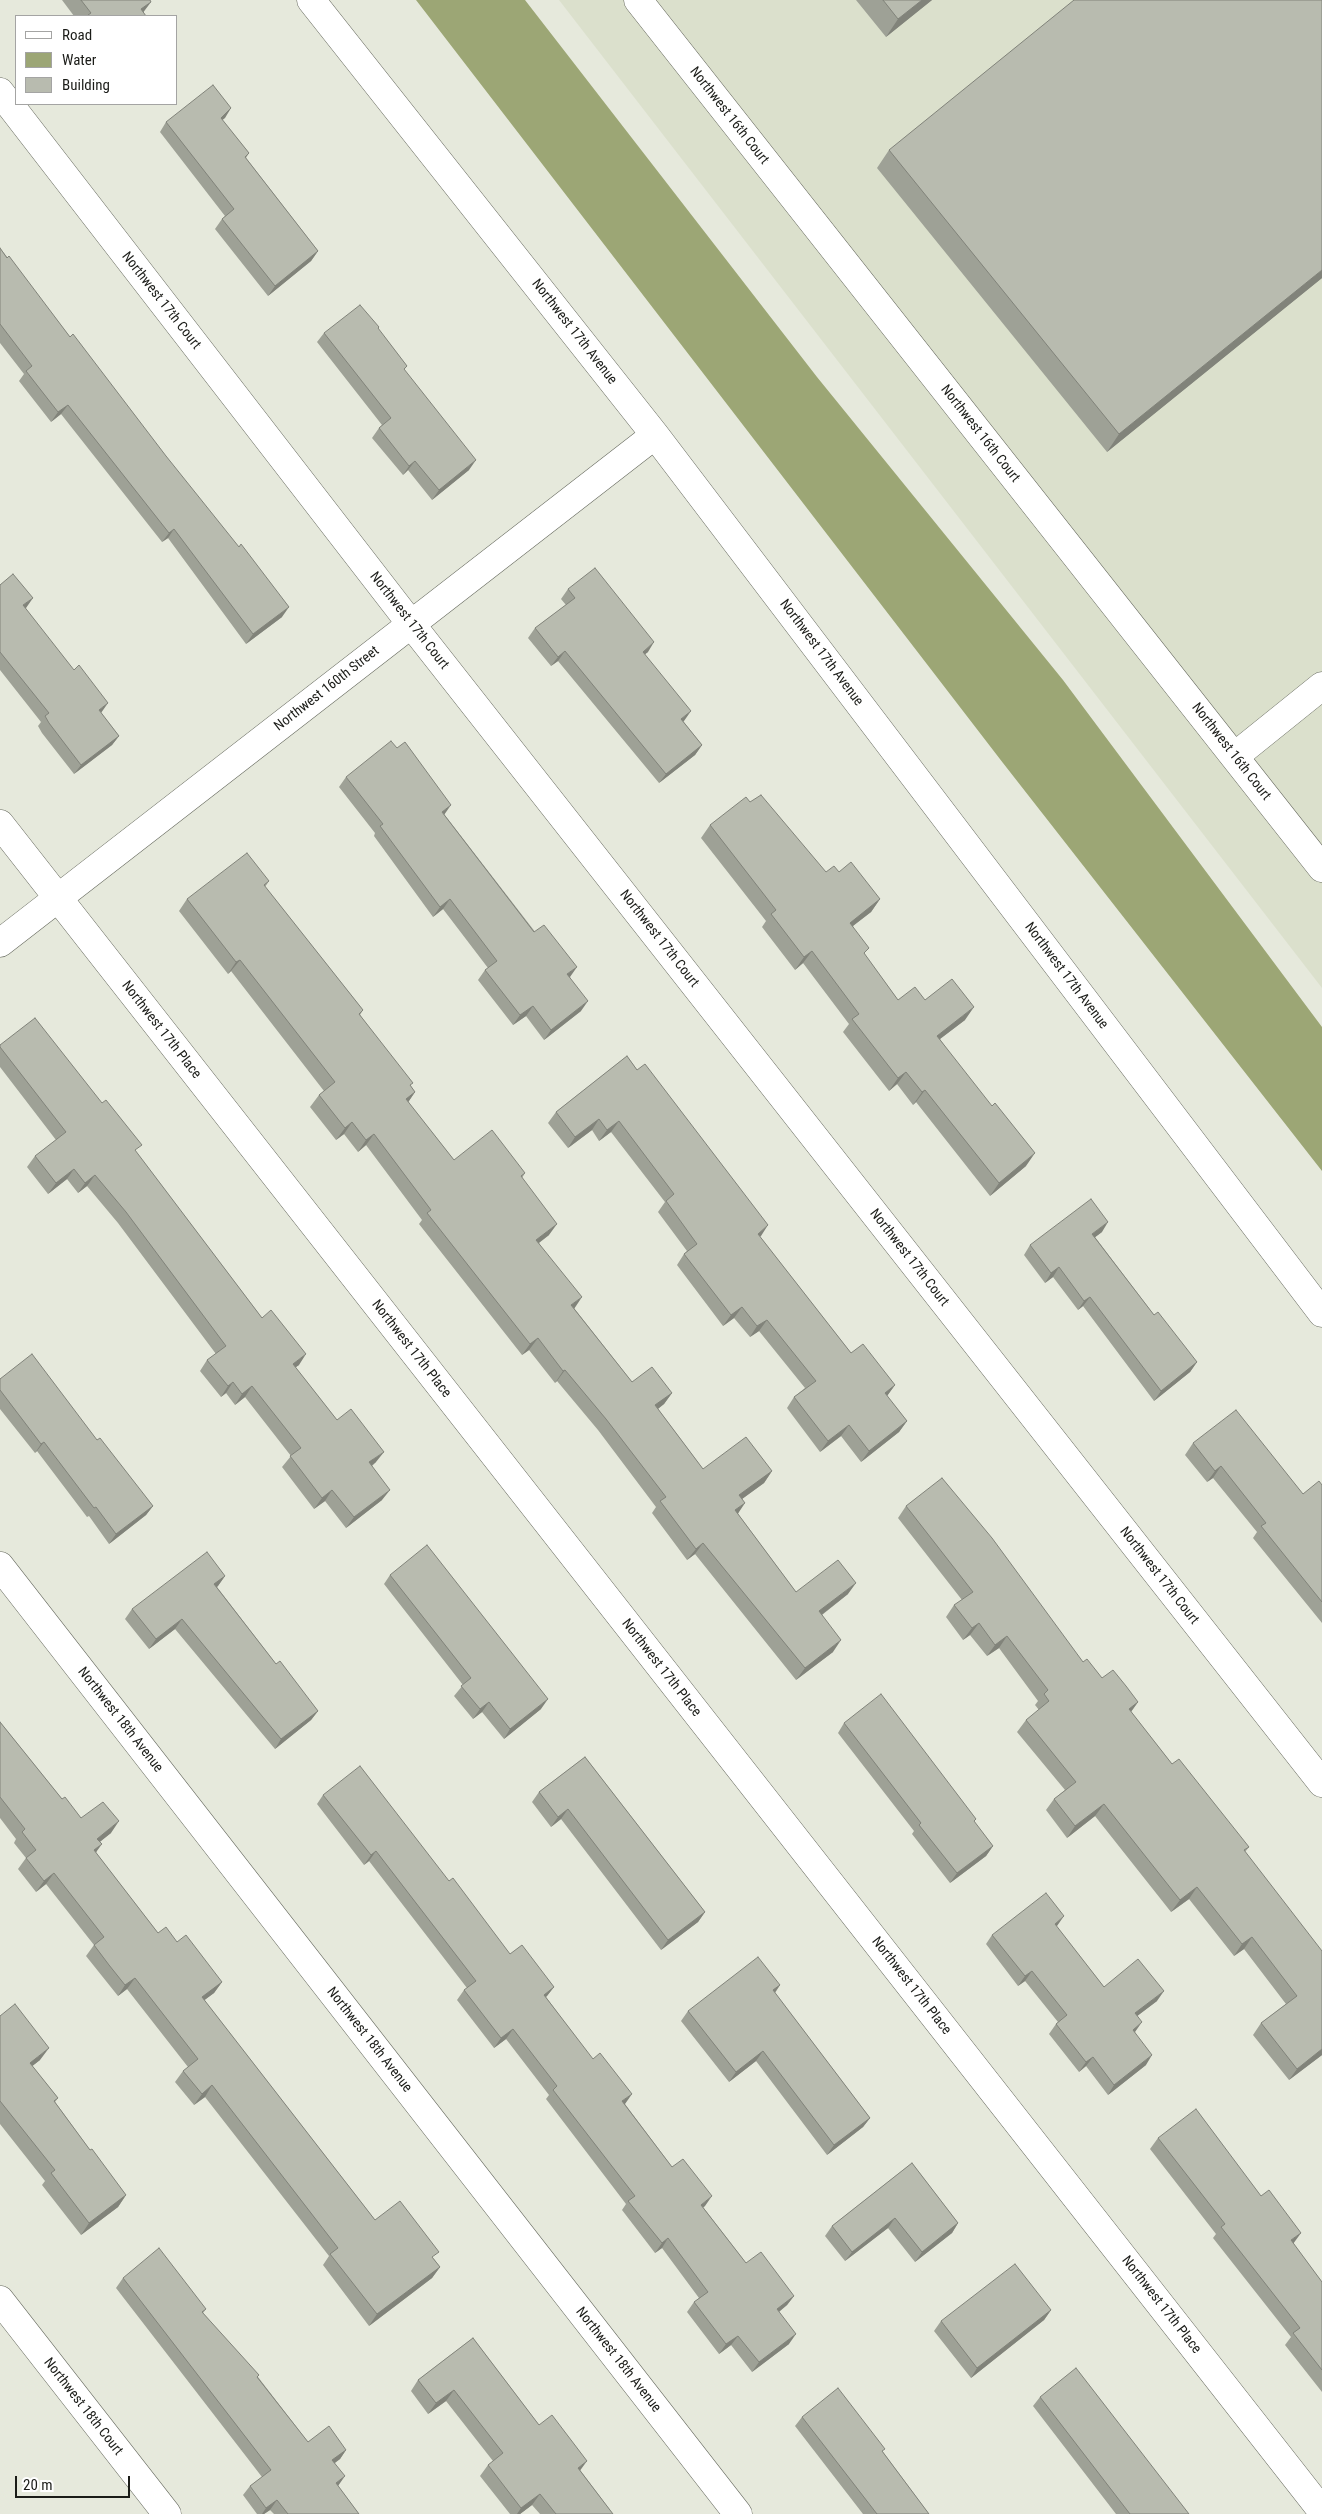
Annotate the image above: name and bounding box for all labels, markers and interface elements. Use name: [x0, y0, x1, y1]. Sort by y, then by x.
legend: [15, 15, 178, 105]
text: Road: [62, 26, 92, 44]
text: Water: [62, 51, 96, 69]
street label: Northwest 16th Court: [686, 64, 772, 168]
text: Building: [62, 76, 110, 94]
street label: Northwest 17th Court: [118, 249, 204, 353]
street label: Northwest 17th Avenue: [528, 276, 620, 388]
street label: Northwest 16th Court: [937, 382, 1023, 486]
street label: Northwest 17th Court: [366, 569, 452, 673]
street label: Northwest 17th Avenue: [776, 596, 866, 710]
street label: Northwest 160th Street: [271, 643, 383, 735]
street label: Northwest 16th Court: [1188, 700, 1274, 804]
street label: Northwest 17th Court: [616, 887, 702, 991]
street label: Northwest 17th Avenue: [1021, 919, 1111, 1033]
street label: Northwest 17th Place: [118, 978, 204, 1082]
street label: Northwest 17th Court: [866, 1206, 952, 1310]
street label: Northwest 17th Place: [368, 1297, 454, 1401]
street label: Northwest 17th Court: [1116, 1524, 1202, 1628]
street label: Northwest 17th Place: [618, 1616, 704, 1720]
street label: Northwest 18th Avenue: [74, 1664, 166, 1776]
street label: Northwest 17th Place: [868, 1934, 954, 2038]
street label: Northwest 18th Avenue: [323, 1984, 415, 2096]
street label: Northwest 17th Place: [1118, 2253, 1204, 2357]
street label: Northwest 18th Avenue: [572, 2304, 664, 2416]
street label: Northwest 18th Court: [40, 2355, 126, 2459]
scale bar: [18, 2466, 132, 2498]
text: 20 m: [23, 2476, 53, 2494]

